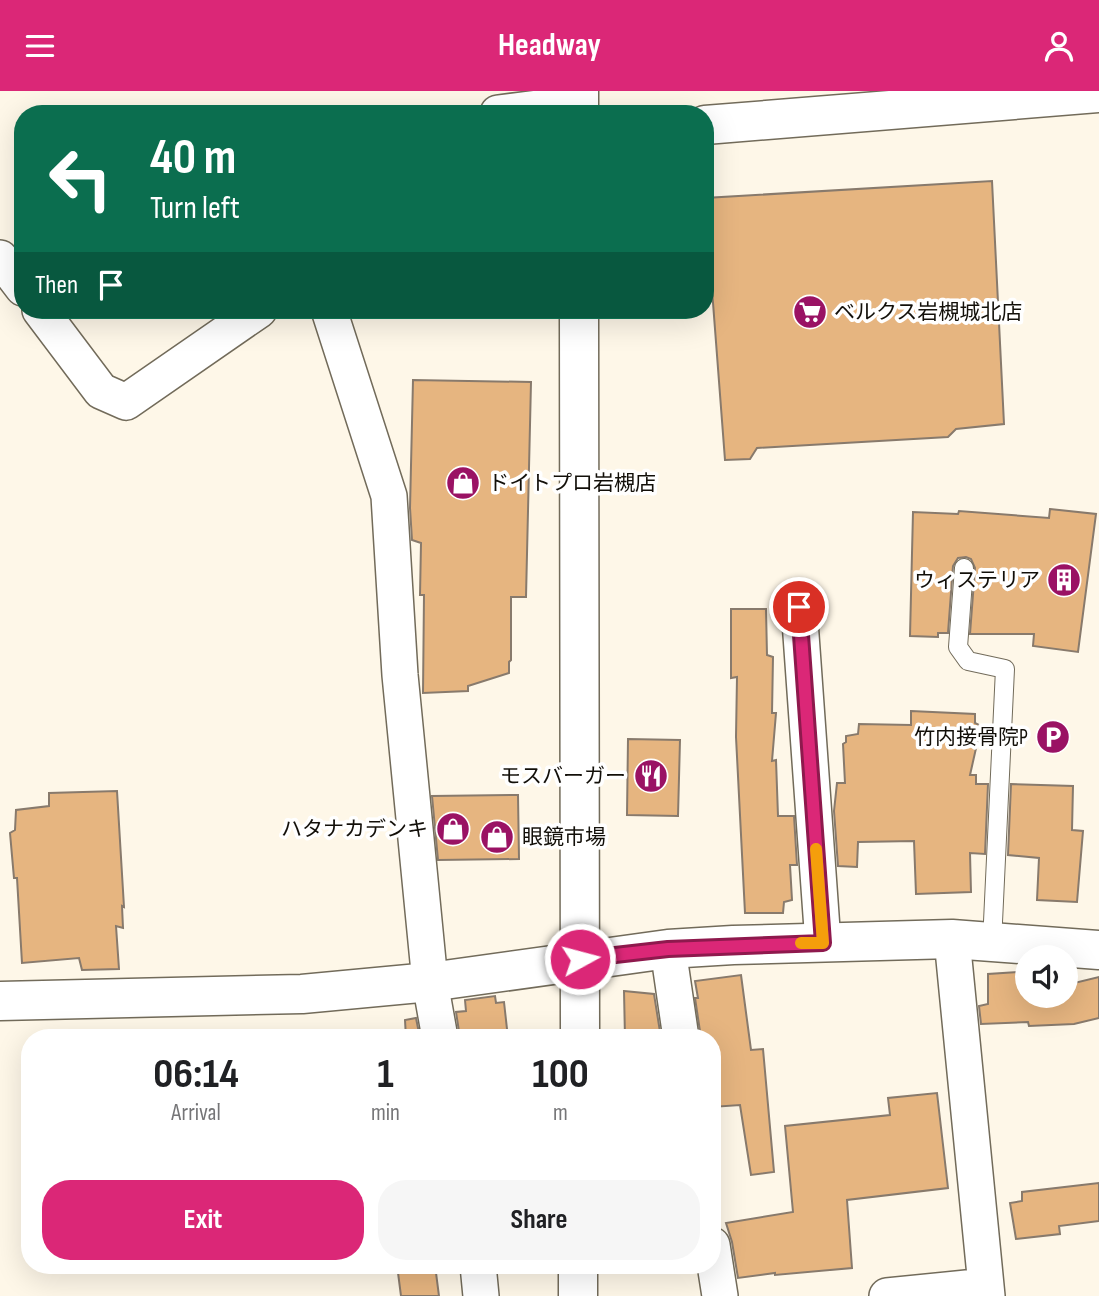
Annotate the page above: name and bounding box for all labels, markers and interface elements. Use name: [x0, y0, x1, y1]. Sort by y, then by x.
text: Headway: [498, 26, 601, 65]
icon: menu: [21, 27, 59, 65]
icon: person: [1040, 27, 1078, 65]
text: 40 m: [150, 129, 236, 188]
icon: left: [35, 133, 126, 224]
text: Turn left: [150, 189, 240, 228]
icon: arrive: [92, 266, 130, 304]
text: Then: [35, 270, 78, 301]
supermarket icon: ベルクス岩槻城北店: [791, 293, 829, 331]
place label: ベルクス岩槻城北店: [834, 300, 1022, 325]
shop icon: ドイトプロ岩槻店: [444, 464, 482, 502]
place label: ドイトプロ岩槻店: [488, 471, 656, 496]
building icon: ウィステリア: [1045, 561, 1083, 599]
place label: ウィステリア: [914, 568, 1040, 593]
pin: [769, 577, 829, 637]
icon: arrive: [780, 588, 818, 626]
parking icon: 竹内接骨院P: [1034, 718, 1072, 756]
place label: 竹内接骨院P: [914, 725, 1028, 750]
restaurant icon: モスバーガー: [632, 757, 670, 795]
place label: モスバーガー: [500, 764, 626, 789]
shop icon: ハタナカデンキ: [434, 810, 472, 848]
place label: ハタナカデンキ: [281, 817, 428, 842]
shop icon: 眼鏡市場: [478, 818, 516, 856]
place label: 眼鏡市場: [522, 825, 606, 850]
position arrow: [543, 922, 617, 996]
map controls: [1015, 945, 1078, 1008]
button: sound: [1015, 945, 1078, 1008]
text: 06:14: [153, 1049, 239, 1100]
text: 1: [377, 1049, 394, 1100]
text: 100: [532, 1049, 589, 1100]
text: Arrival: [171, 1099, 221, 1127]
text: min: [371, 1099, 400, 1127]
text: m: [553, 1099, 568, 1127]
button: Exit: [42, 1180, 364, 1260]
button: Share: [378, 1180, 700, 1260]

